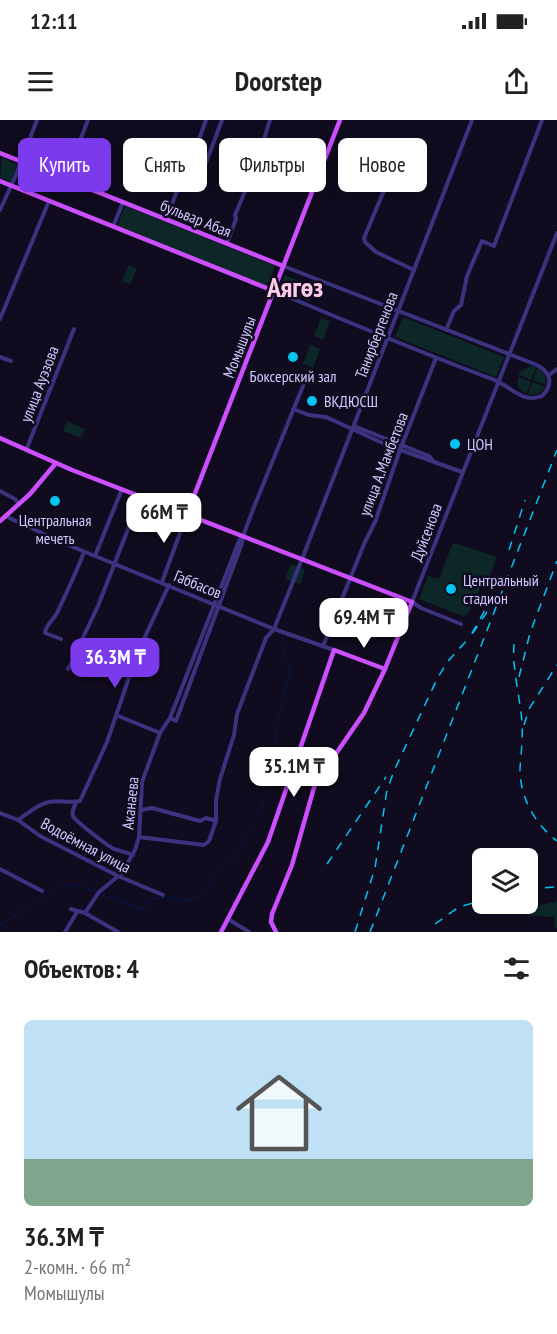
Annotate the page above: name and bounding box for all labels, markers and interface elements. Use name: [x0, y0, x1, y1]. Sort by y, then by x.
text: 12:11: [30, 7, 78, 35]
text: Doorstep: [235, 64, 322, 98]
icon: menu: [24, 65, 57, 98]
icon: share: [500, 65, 533, 98]
chip: Купить: [18, 138, 111, 192]
chip: Снять: [123, 138, 207, 192]
chip: Фильтры: [219, 138, 326, 192]
chip: Новое: [338, 138, 427, 192]
street label: бульвар Абая: [158, 195, 234, 241]
district label: Аягөз: [266, 268, 323, 305]
street label: Танирбергенова: [350, 289, 402, 381]
street label: Момышулы: [218, 313, 260, 381]
street label: улица Ауэзова: [15, 343, 63, 425]
marker: Боксерский зал: [286, 350, 300, 364]
place label: Боксерский зал: [250, 366, 336, 386]
place label: ВКДЮСШ: [324, 391, 378, 411]
marker: ВКДЮСШ: [305, 394, 319, 408]
street label: улица А.Мамбетова: [354, 409, 412, 519]
place label: ЦОН: [467, 434, 493, 454]
marker: ЦОН: [448, 437, 462, 451]
pin: 66M ₸: [122, 493, 206, 544]
marker: Центральная мечеть: [48, 494, 62, 508]
text: 66M ₸: [140, 499, 188, 525]
street label: Дуйсенова: [406, 500, 446, 564]
place label: Центральная мечеть: [19, 510, 91, 548]
street label: Габбасов: [171, 565, 225, 603]
place label: Центральный стадион: [463, 570, 539, 608]
marker: Центральный стадион: [444, 582, 458, 596]
pin: 69.4M ₸: [309, 598, 419, 649]
text: 69.4M ₸: [333, 604, 395, 630]
pin: 36.3M ₸: [60, 638, 170, 689]
text: 36.3M ₸: [84, 644, 146, 670]
pin: 35.1M ₸: [239, 747, 349, 798]
text: 35.1M ₸: [263, 753, 325, 779]
street label: Аканаева: [117, 776, 143, 830]
street label: Водоёмная улица: [38, 813, 134, 877]
map controls: [472, 848, 538, 914]
button: layers: [472, 848, 538, 914]
text: Объектов: 4: [24, 952, 139, 985]
icon: filters: [500, 952, 533, 985]
icon: home: [225, 1059, 333, 1167]
text: 36.3M ₸: [24, 1220, 104, 1253]
text: 2-комн. · 66 m²: [24, 1254, 131, 1280]
text: Момышулы: [24, 1280, 105, 1306]

